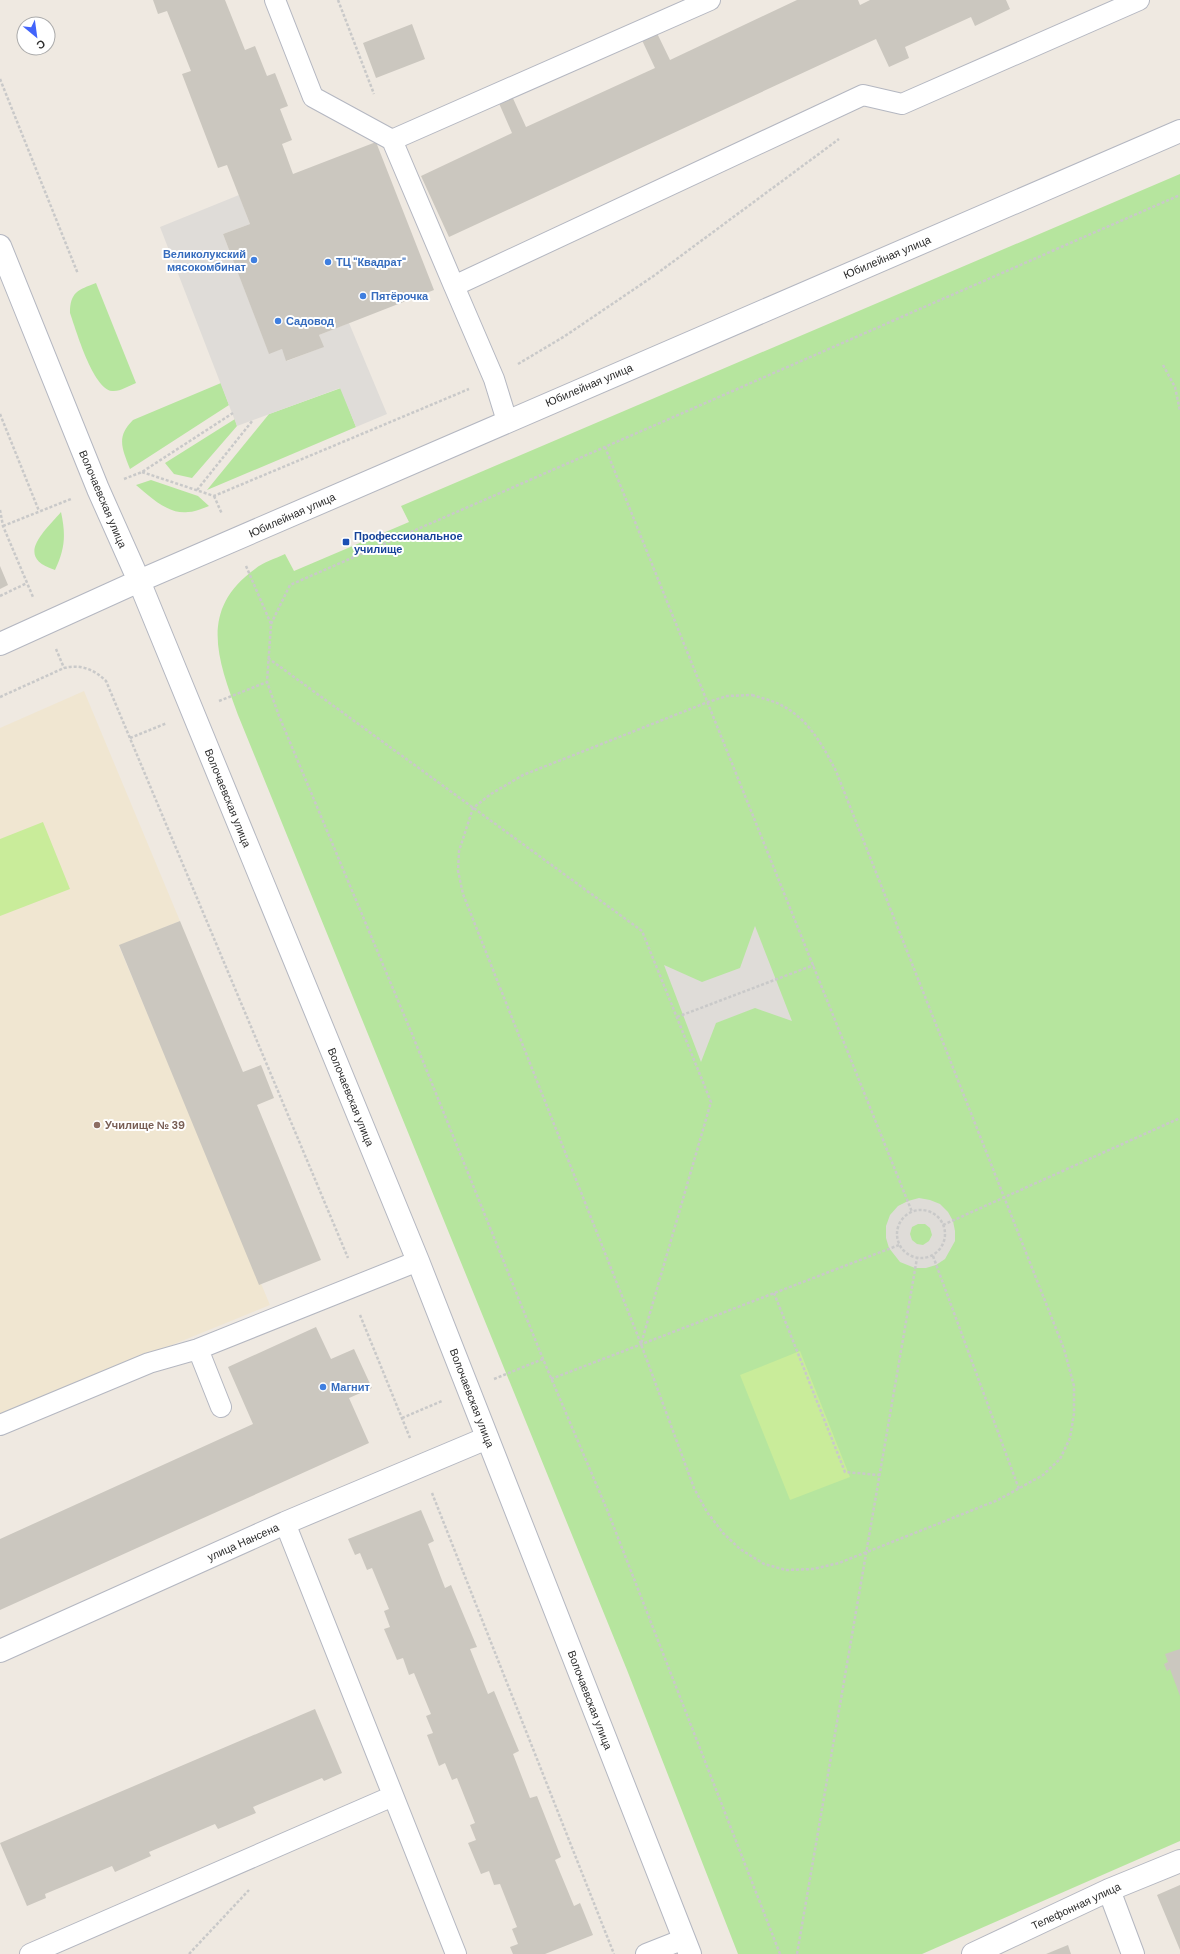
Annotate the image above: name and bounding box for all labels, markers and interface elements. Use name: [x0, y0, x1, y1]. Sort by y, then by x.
north arrow: [16, 16, 56, 56]
text: С: [34, 37, 48, 53]
street label: Юбилейная улица: [841, 232, 934, 282]
place label: Великолукский мясокомбинат: [163, 247, 247, 274]
marker: Великолукский мясокомбинат: [249, 255, 259, 265]
place label: ТЦ "Квадрат": [336, 255, 406, 269]
marker: ТЦ "Квадрат": [323, 257, 333, 267]
place label: Пятёрочка: [371, 289, 429, 303]
marker: Пятёрочка: [358, 291, 368, 301]
place label: Садовод: [286, 314, 334, 328]
marker: Садовод: [273, 316, 283, 326]
street label: Юбилейная улица: [543, 360, 636, 410]
street label: Волочаевская улица: [76, 448, 130, 551]
street label: Юбилейная улица: [246, 489, 338, 540]
place label: Профессиональное училище: [354, 529, 463, 556]
marker: Профессиональное училище: [341, 537, 351, 547]
street label: Волочаевская улица: [202, 747, 255, 850]
street label: Волочаевская улица: [325, 1046, 378, 1149]
place label: Училище № 39: [105, 1118, 185, 1132]
marker: Училище № 39: [92, 1120, 102, 1130]
street label: Волочаевская улица: [447, 1346, 498, 1450]
place label: Магнит: [331, 1380, 370, 1394]
marker: Магнит: [318, 1382, 328, 1392]
street label: улица Нансена: [205, 1520, 282, 1564]
street label: Волочаевская улица: [565, 1648, 616, 1752]
street label: Телефонная улица: [1029, 1879, 1124, 1933]

